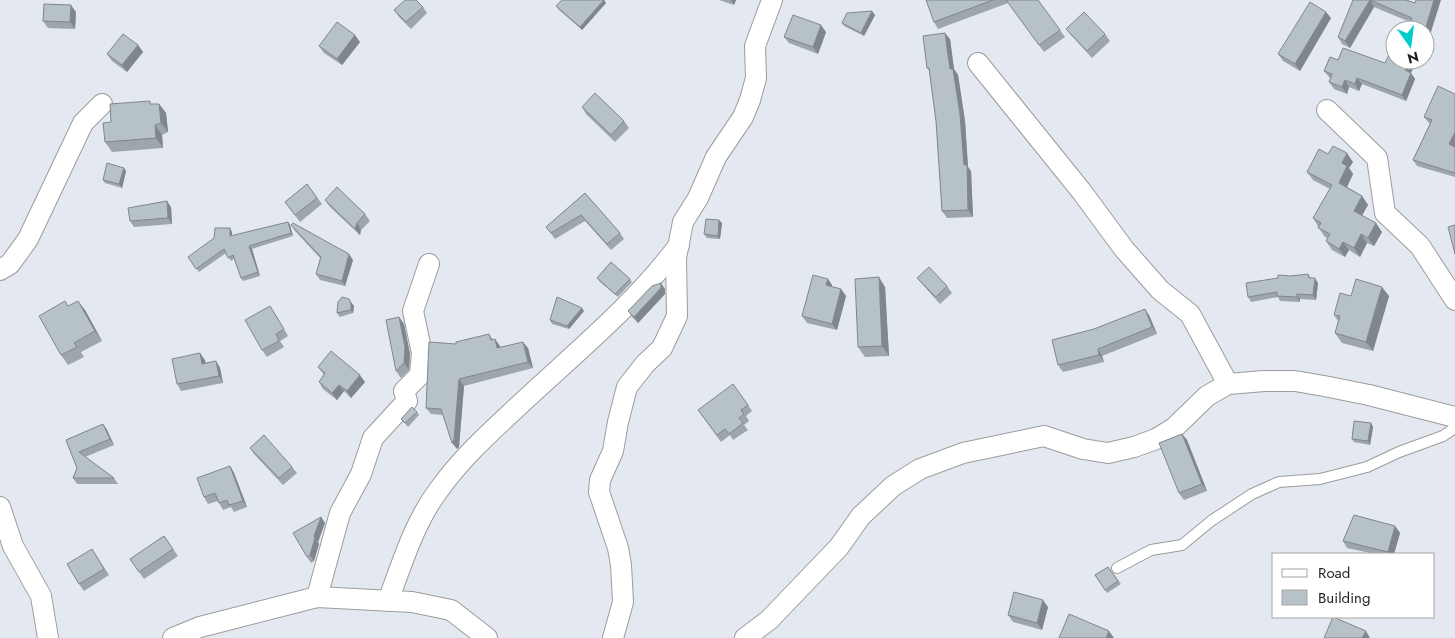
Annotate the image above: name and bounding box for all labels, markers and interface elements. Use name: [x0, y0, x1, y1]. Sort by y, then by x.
north arrow: [1385, 20, 1435, 70]
text: N: [1405, 47, 1421, 69]
legend: [1272, 553, 1435, 618]
text: Road: [1318, 562, 1350, 584]
text: Building: [1318, 587, 1370, 609]

